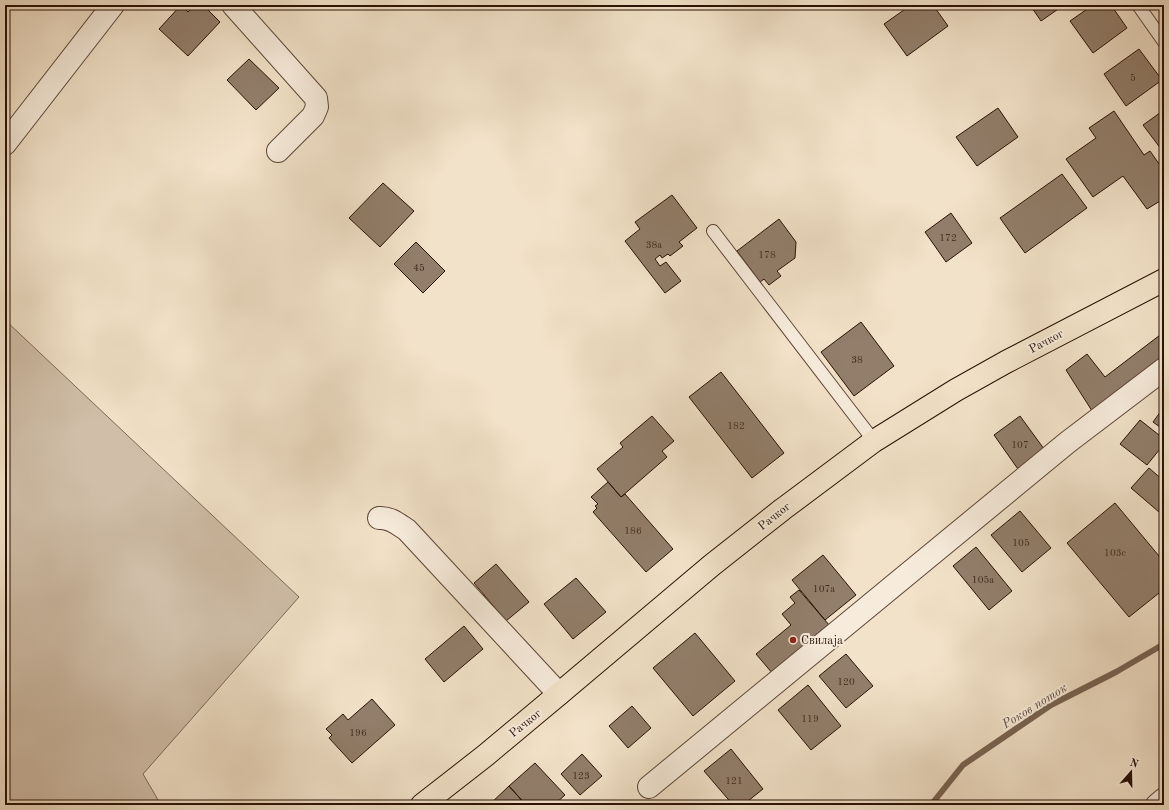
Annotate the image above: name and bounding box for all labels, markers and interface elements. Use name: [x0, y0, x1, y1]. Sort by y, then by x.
house number: 5: [1130, 73, 1136, 83]
house number: 172: [939, 233, 957, 243]
house number: 38a: [646, 240, 662, 250]
house number: 178: [758, 250, 776, 260]
house number: 45: [413, 263, 425, 273]
street label: Рачког: [1027, 328, 1066, 356]
house number: 38: [851, 355, 863, 365]
house number: 182: [727, 421, 745, 431]
house number: 107: [1011, 440, 1029, 450]
street label: Рачког: [756, 501, 793, 533]
house number: 186: [624, 526, 642, 536]
house number: 105: [1012, 538, 1030, 548]
house number: 103c: [1104, 548, 1127, 558]
house number: 105a: [972, 575, 994, 585]
house number: 107a: [813, 584, 835, 594]
place label: Свилаја: [801, 634, 843, 647]
marker: Свилаја: [788, 635, 798, 645]
house number: 120: [837, 677, 855, 687]
water label: Роков поток: [999, 681, 1070, 732]
street label: Рачког: [507, 707, 544, 740]
house number: 119: [801, 714, 819, 724]
house number: 196: [349, 728, 367, 738]
north arrow: [1111, 752, 1151, 792]
text: N: [1128, 757, 1140, 771]
house number: 123: [572, 771, 590, 781]
house number: 121: [725, 776, 743, 786]

